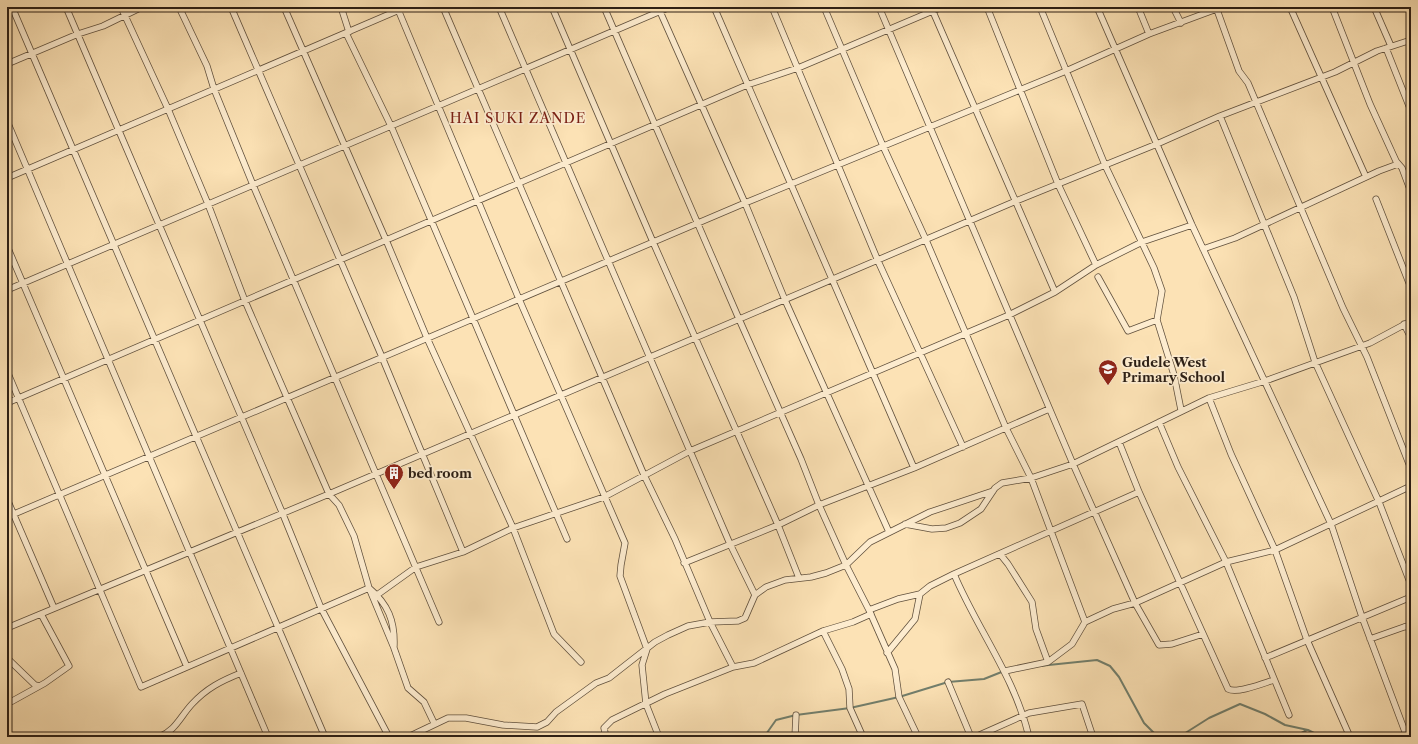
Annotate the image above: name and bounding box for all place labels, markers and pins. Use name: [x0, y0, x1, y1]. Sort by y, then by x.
place label: Gudele West Primary School: [1122, 354, 1226, 385]
school or university icon: Gudele West Primary School: [1097, 358, 1119, 386]
building icon: bed room: [383, 462, 405, 490]
place label: bed room: [407, 465, 472, 481]

